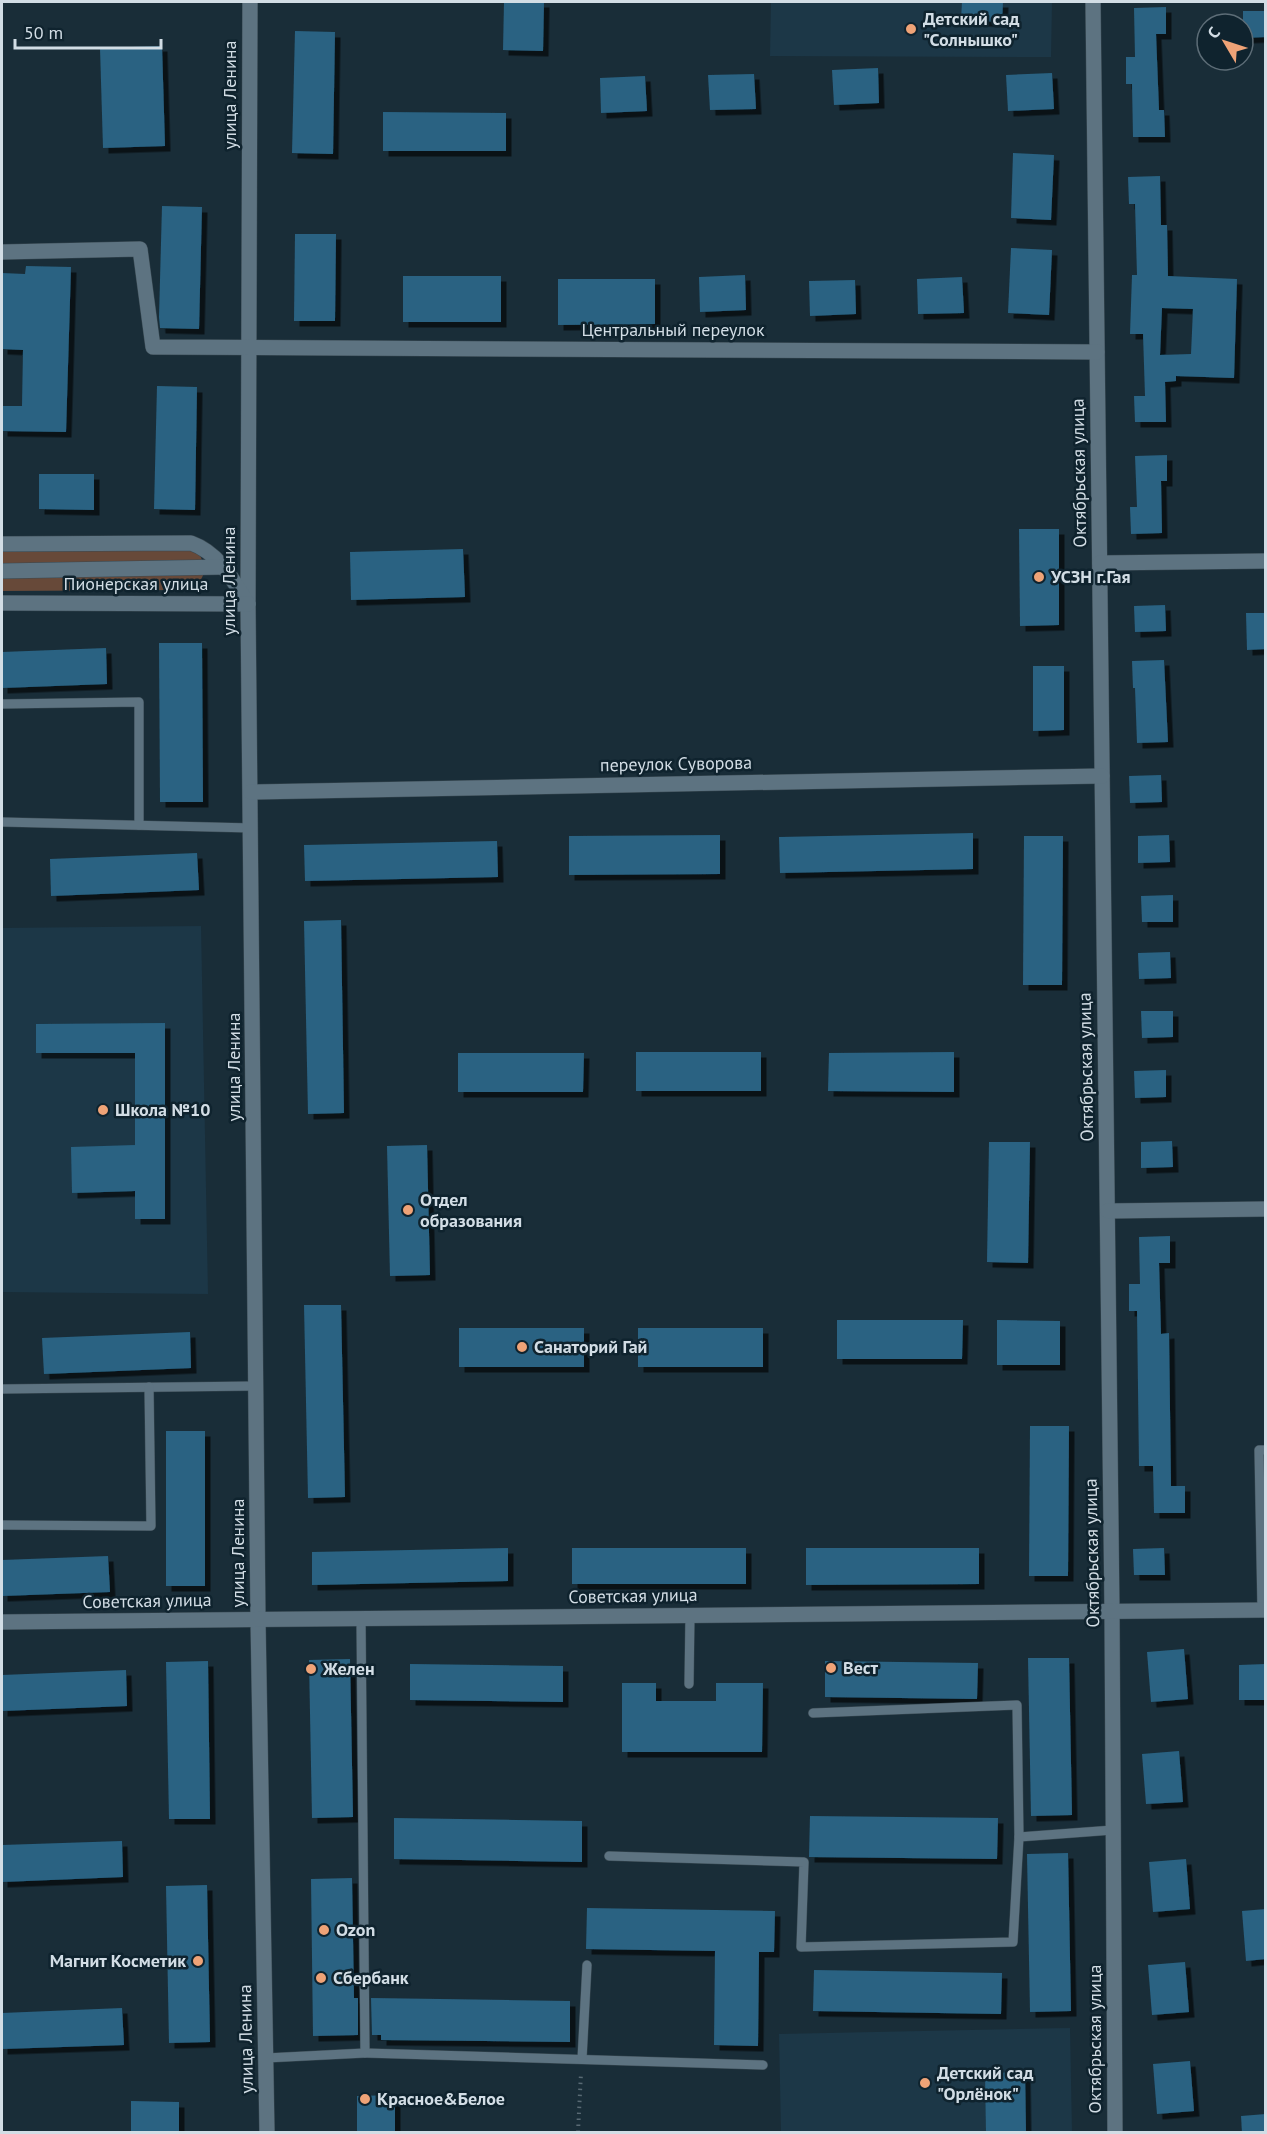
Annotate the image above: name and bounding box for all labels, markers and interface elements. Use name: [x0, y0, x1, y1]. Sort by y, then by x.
place label: Детский сад "Солнышко": [923, 7, 1019, 51]
scale bar: [15, 12, 160, 50]
north arrow: [1195, 12, 1255, 72]
text: 50 m: [24, 21, 63, 44]
marker: Детский сад "Солнышко": [904, 22, 918, 36]
text: С: [1203, 23, 1224, 42]
street label: улица Ленина: [218, 40, 241, 150]
street label: Центральный переулок: [581, 318, 765, 341]
street label: Октябрьская улица: [1066, 398, 1091, 548]
street label: улица Ленина: [217, 526, 240, 636]
place label: УСЗН г.Гая: [1050, 565, 1131, 588]
marker: УСЗН г.Гая: [1032, 570, 1046, 584]
street label: Пионерская улица: [64, 572, 208, 595]
street label: переулок Суворова: [600, 751, 752, 776]
street label: Октябрьская улица: [1073, 992, 1098, 1142]
street label: улица Ленина: [222, 1012, 245, 1122]
place label: Школа №10: [115, 1098, 210, 1121]
marker: Школа №10: [96, 1103, 110, 1117]
place label: Отдел образования: [420, 1188, 522, 1232]
marker: Отдел образования: [401, 1203, 415, 1217]
place label: Санаторий Гай: [534, 1335, 647, 1358]
marker: Санаторий Гай: [515, 1340, 529, 1354]
street label: Октябрьская улица: [1079, 1478, 1104, 1628]
street label: улица Ленина: [226, 1498, 249, 1608]
street label: Советская улица: [568, 1583, 698, 1608]
street label: Советская улица: [82, 1588, 212, 1613]
place label: Вест: [843, 1656, 878, 1679]
place label: Желен: [322, 1657, 375, 1680]
marker: Вест: [824, 1661, 838, 1675]
marker: Желен: [304, 1662, 318, 1676]
place label: Ozon: [336, 1918, 375, 1941]
marker: Ozon: [317, 1923, 331, 1937]
place label: Магнит Косметик: [50, 1949, 186, 1972]
marker: Магнит Косметик: [191, 1954, 205, 1968]
street label: Октябрьская улица: [1083, 1965, 1106, 2114]
place label: Сбербанк: [333, 1966, 409, 1989]
marker: Сбербанк: [314, 1971, 328, 1985]
street label: улица Ленина: [233, 1984, 258, 2094]
place label: Детский сад "Орлёнок": [937, 2061, 1033, 2105]
marker: Детский сад "Орлёнок": [918, 2076, 932, 2090]
place label: Красное&Белое: [377, 2087, 505, 2110]
marker: Красное&Белое: [358, 2092, 372, 2106]

